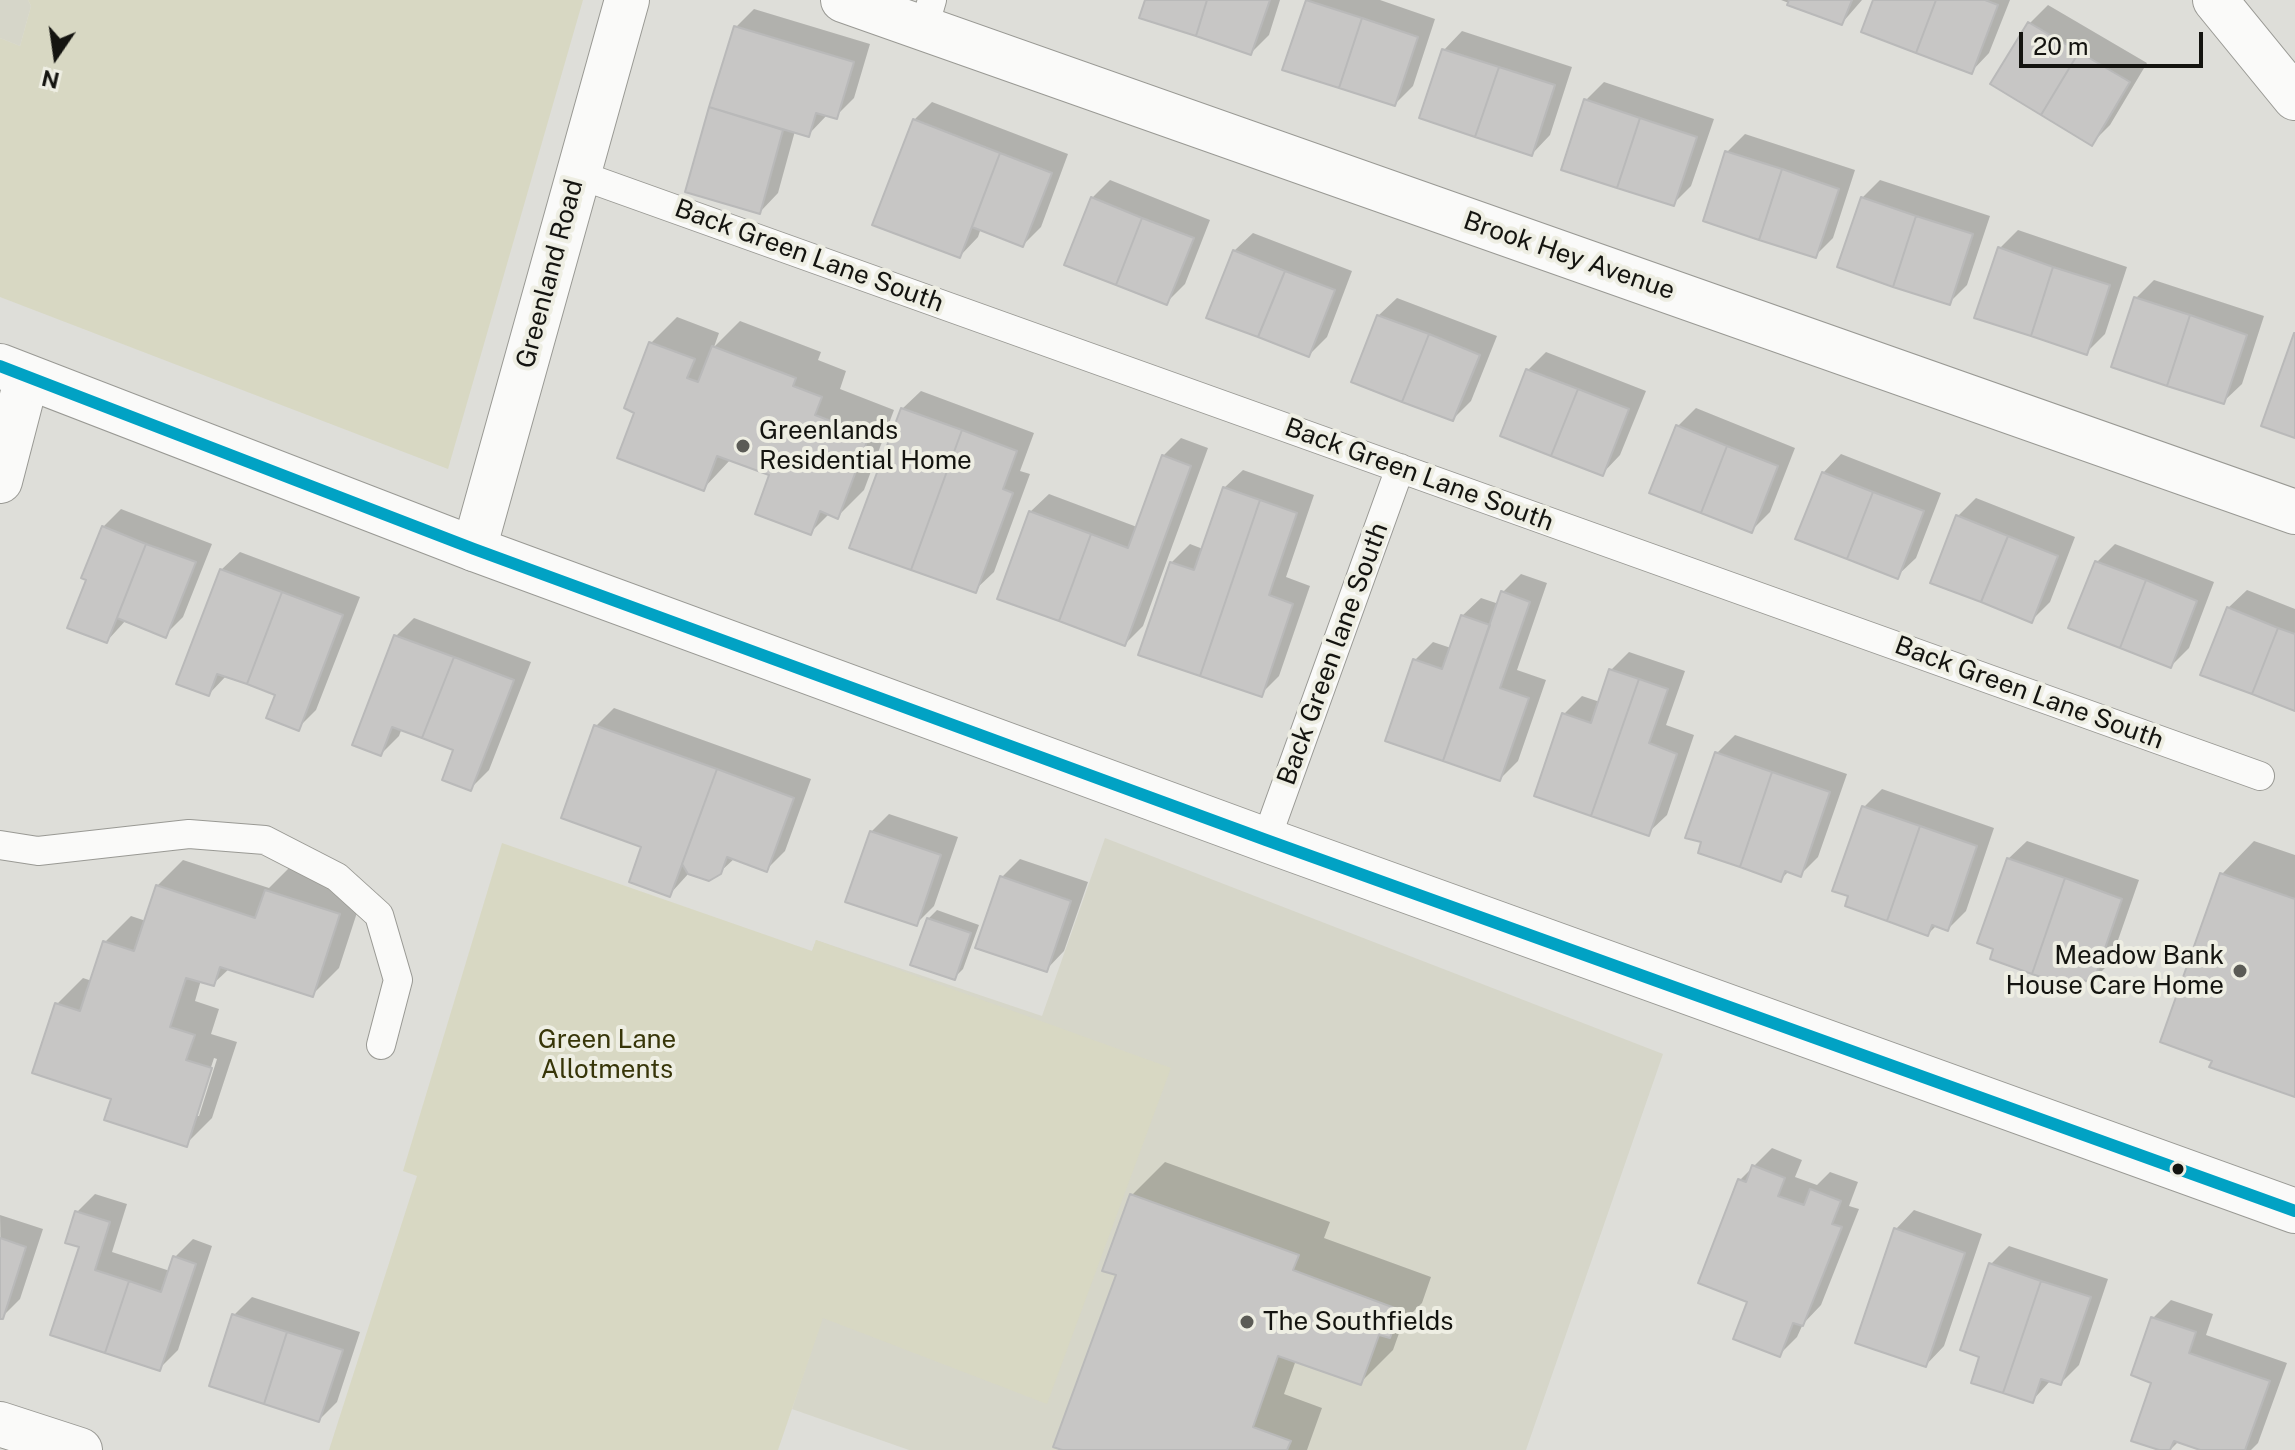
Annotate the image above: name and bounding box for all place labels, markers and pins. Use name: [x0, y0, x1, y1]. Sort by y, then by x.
place label: Greenlands Residential Home: [759, 415, 972, 476]
marker: Greenlands Residential Home: [734, 437, 752, 455]
place label: Meadow Bank House Care Home: [2006, 940, 2224, 1002]
marker: Meadow Bank House Care Home: [2231, 962, 2249, 980]
unlabelled marker: [2170, 1161, 2186, 1177]
place label: The Southfields: [1263, 1306, 1454, 1338]
marker: The Southfields: [1238, 1313, 1256, 1331]

